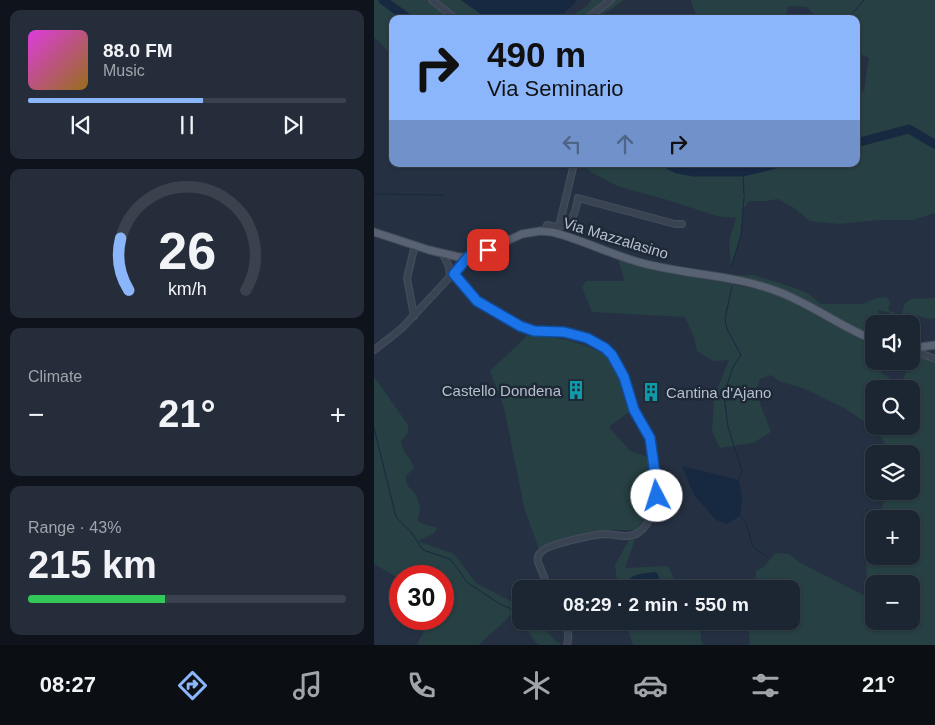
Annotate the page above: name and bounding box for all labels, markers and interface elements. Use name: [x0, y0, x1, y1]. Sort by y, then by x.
icon: right: [404, 35, 469, 100]
text: 490 m: [487, 35, 586, 74]
text: 88.0 FM: [103, 40, 173, 61]
text: Music: [103, 62, 145, 79]
text: Via Seminario: [487, 76, 624, 101]
icon: previous: [67, 111, 95, 139]
icon: pause: [173, 111, 201, 139]
icon: next: [279, 111, 307, 139]
icon: left: [558, 130, 586, 158]
icon: ahead: [611, 130, 639, 158]
icon: right: [664, 130, 692, 158]
street label: Via Mazzalasino: [561, 214, 671, 262]
text: 26: [158, 222, 216, 280]
pin: [467, 229, 509, 271]
icon: arrive: [474, 236, 502, 264]
text: km/h: [168, 279, 206, 299]
map controls: [865, 315, 920, 630]
button: sound: [865, 315, 920, 370]
text: Climate: [28, 368, 82, 385]
building icon: Castello Dondena: [565, 379, 587, 401]
button: search: [865, 380, 920, 435]
building icon: Cantina d'Ajano: [640, 381, 662, 403]
place label: Castello Dondena: [442, 382, 562, 399]
place label: Cantina d'Ajano: [666, 384, 771, 401]
text: 21°: [158, 393, 216, 435]
text: −: [28, 399, 44, 430]
text: +: [330, 399, 346, 430]
button: layers: [865, 445, 920, 500]
position arrow: [630, 469, 682, 521]
button: +: [865, 510, 920, 565]
text: Range · 43%: [28, 519, 121, 536]
text: 215 km: [28, 544, 157, 586]
speed limit sign: 30: [389, 565, 454, 630]
button: −: [865, 575, 920, 630]
text: 08:29 · 2 min · 550 m: [563, 594, 749, 615]
icon: directions: [175, 668, 210, 703]
icon: music: [290, 668, 325, 703]
icon: phone: [404, 668, 439, 703]
icon: climate: [519, 668, 554, 703]
icon: car: [633, 668, 668, 703]
icon: filters: [748, 668, 783, 703]
text: 08:27: [40, 672, 96, 697]
text: 21°: [862, 672, 895, 697]

